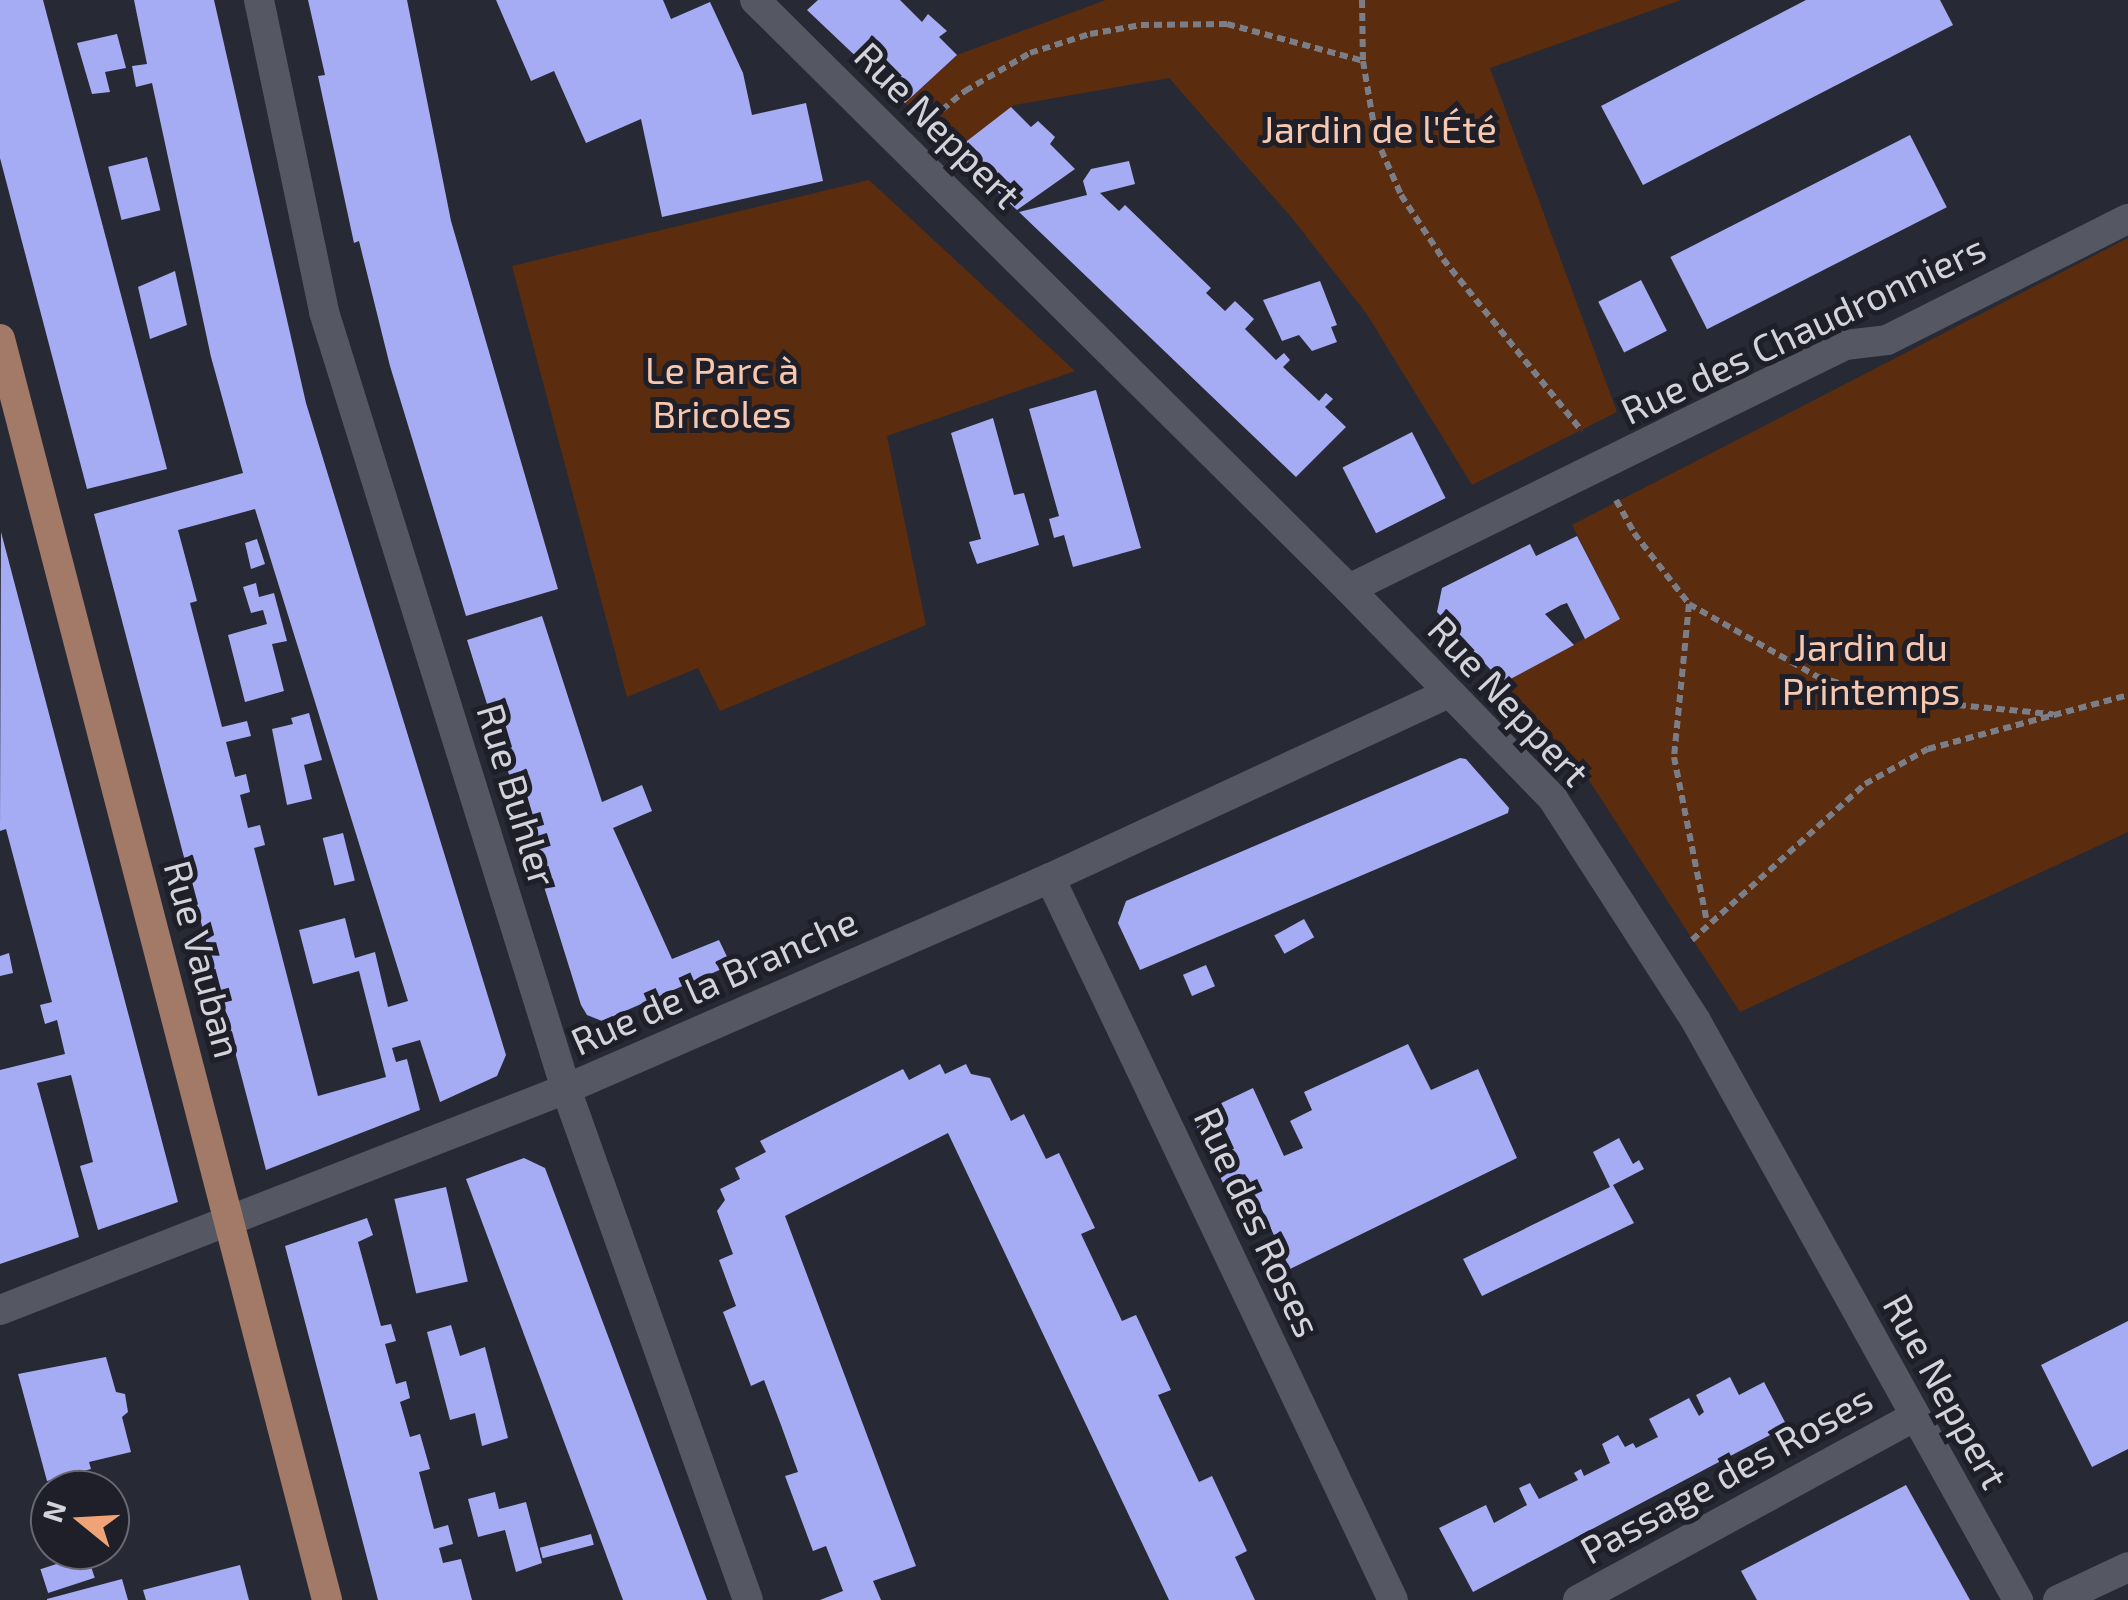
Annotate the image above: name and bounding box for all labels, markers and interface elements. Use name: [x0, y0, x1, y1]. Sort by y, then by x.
street label: Rue Neppert: [846, 33, 1030, 217]
park label: Jardin de l'Été: [1261, 106, 1497, 152]
street label: Rue des Chaudronniers: [1614, 224, 1992, 434]
park label: Le Parc à Bricoles: [645, 347, 799, 436]
street label: Rue Neppert: [1419, 607, 1599, 795]
park label: Jardin du Printemps: [1782, 624, 1960, 714]
street label: Rue Buhler: [468, 698, 566, 892]
street label: Rue Vauban: [155, 855, 251, 1063]
street label: Rue de la Branche: [564, 898, 864, 1064]
street label: Rue des Roses: [1185, 1100, 1331, 1344]
street label: Rue Neppert: [1874, 1286, 2018, 1496]
street label: Passage des Roses: [1572, 1375, 1880, 1573]
north arrow: [30, 1470, 130, 1570]
text: N: [34, 1496, 73, 1526]

